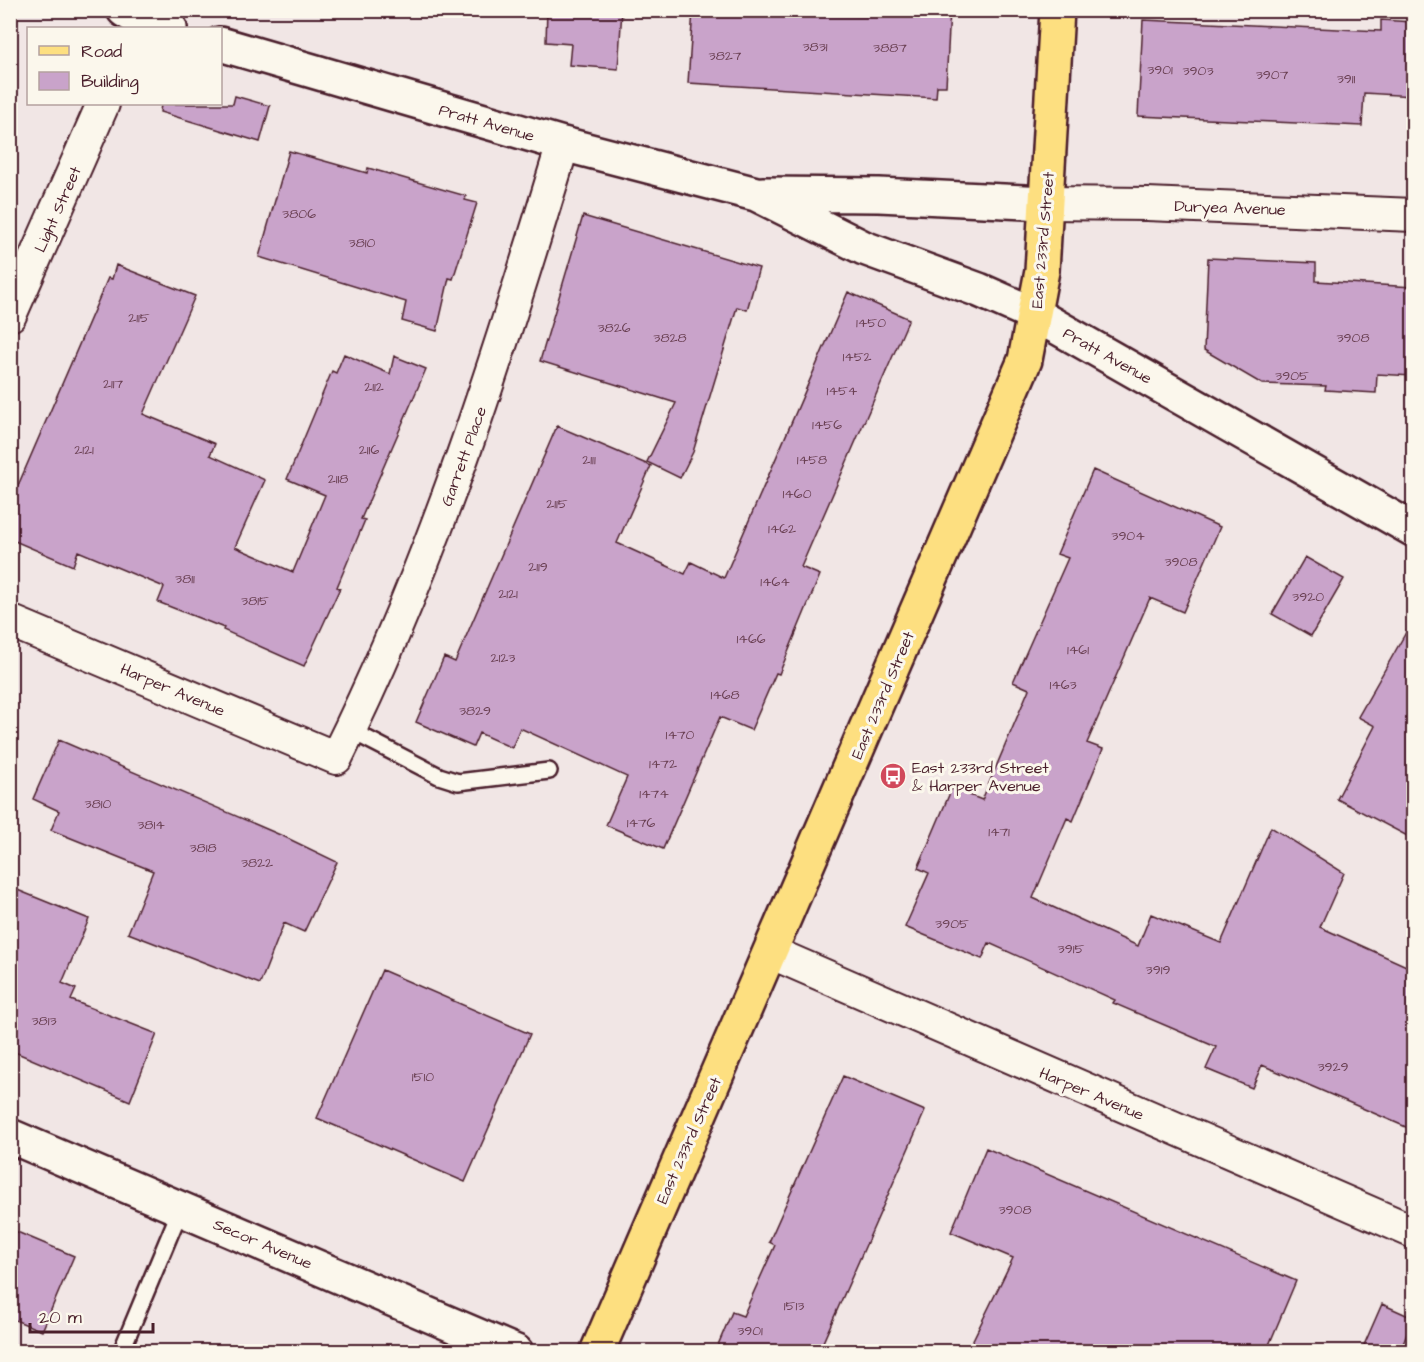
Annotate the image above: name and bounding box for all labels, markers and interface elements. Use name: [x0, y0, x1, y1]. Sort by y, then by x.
legend: [27, 27, 222, 105]
house number: 3831: [802, 37, 828, 57]
house number: 3887: [873, 38, 907, 58]
text: Road: [81, 39, 122, 64]
house number: 3827: [709, 46, 742, 66]
house number: 3901: [1147, 60, 1173, 80]
house number: 3903: [1182, 61, 1214, 81]
house number: 3907: [1256, 65, 1289, 85]
text: Building: [81, 69, 139, 95]
house number: 3911: [1337, 69, 1356, 89]
street label: Pratt Avenue: [436, 99, 537, 147]
street label: Light Street: [29, 162, 88, 256]
street label: East 233rd Street: [1026, 170, 1060, 309]
street label: Duryea Avenue: [1174, 195, 1286, 222]
house number: 3806: [282, 204, 316, 224]
house number: 3810: [349, 233, 376, 253]
house number: 2115: [128, 308, 150, 328]
house number: 1450: [856, 313, 886, 333]
house number: 3826: [598, 318, 631, 338]
street label: Pratt Avenue: [1059, 322, 1156, 390]
house number: 3828: [653, 328, 687, 348]
house number: 3908: [1336, 328, 1370, 348]
house number: 1452: [842, 347, 872, 367]
house number: 3905: [1275, 366, 1309, 386]
house number: 2117: [103, 374, 123, 394]
house number: 2112: [364, 377, 384, 397]
house number: 1454: [827, 381, 858, 401]
street label: Garrett Place: [436, 403, 492, 509]
house number: 1456: [812, 415, 842, 435]
house number: 2121: [74, 440, 94, 460]
house number: 2116: [359, 440, 379, 460]
house number: 2111: [582, 450, 596, 470]
house number: 1458: [797, 450, 827, 470]
house number: 2118: [328, 469, 348, 489]
house number: 1460: [783, 484, 812, 504]
house number: 2115: [546, 494, 568, 514]
house number: 1462: [768, 519, 796, 539]
house number: 3904: [1111, 526, 1145, 546]
house number: 3908: [1164, 552, 1198, 572]
house number: 2119: [528, 557, 548, 577]
house number: 3811: [175, 569, 195, 589]
house number: 1464: [760, 572, 790, 592]
house number: 2121: [498, 584, 518, 604]
house number: 3920: [1292, 587, 1324, 607]
house number: 3815: [241, 591, 269, 611]
street label: East 233rd Street: [846, 628, 920, 763]
house number: 1466: [737, 629, 766, 649]
house number: 1461: [1067, 640, 1089, 660]
house number: 2123: [491, 648, 515, 668]
street label: Harper Avenue: [117, 658, 229, 722]
house number: 1463: [1049, 675, 1077, 695]
house number: 1468: [710, 685, 740, 705]
house number: 3829: [459, 701, 491, 721]
house number: 1470: [666, 725, 695, 745]
house number: 1472: [649, 754, 677, 774]
place label: East 233rd Street & Harper Avenue: [912, 757, 1049, 797]
bus stop icon: East 233rd Street & Harper Avenue: [878, 761, 908, 791]
house number: 1474: [639, 784, 669, 804]
house number: 3810: [85, 794, 112, 814]
house number: 1476: [627, 813, 656, 833]
house number: 3814: [137, 815, 165, 835]
house number: 1471: [988, 822, 1010, 842]
house number: 3818: [189, 838, 217, 858]
house number: 3822: [241, 853, 273, 873]
house number: 3905: [935, 914, 969, 934]
house number: 3915: [1058, 939, 1084, 959]
house number: 3919: [1146, 960, 1170, 980]
house number: 3813: [31, 1011, 57, 1031]
house number: 3929: [1317, 1057, 1349, 1077]
street label: Harper Avenue: [1036, 1062, 1148, 1126]
house number: 1510: [412, 1067, 434, 1087]
street label: East 233rd Street: [651, 1073, 727, 1207]
house number: 3908: [998, 1200, 1032, 1220]
street label: Secor Avenue: [210, 1213, 316, 1275]
scale bar: [30, 1296, 153, 1334]
house number: 1513: [784, 1296, 804, 1316]
text: 20 m: [39, 1305, 82, 1330]
house number: 3901: [737, 1321, 763, 1341]

